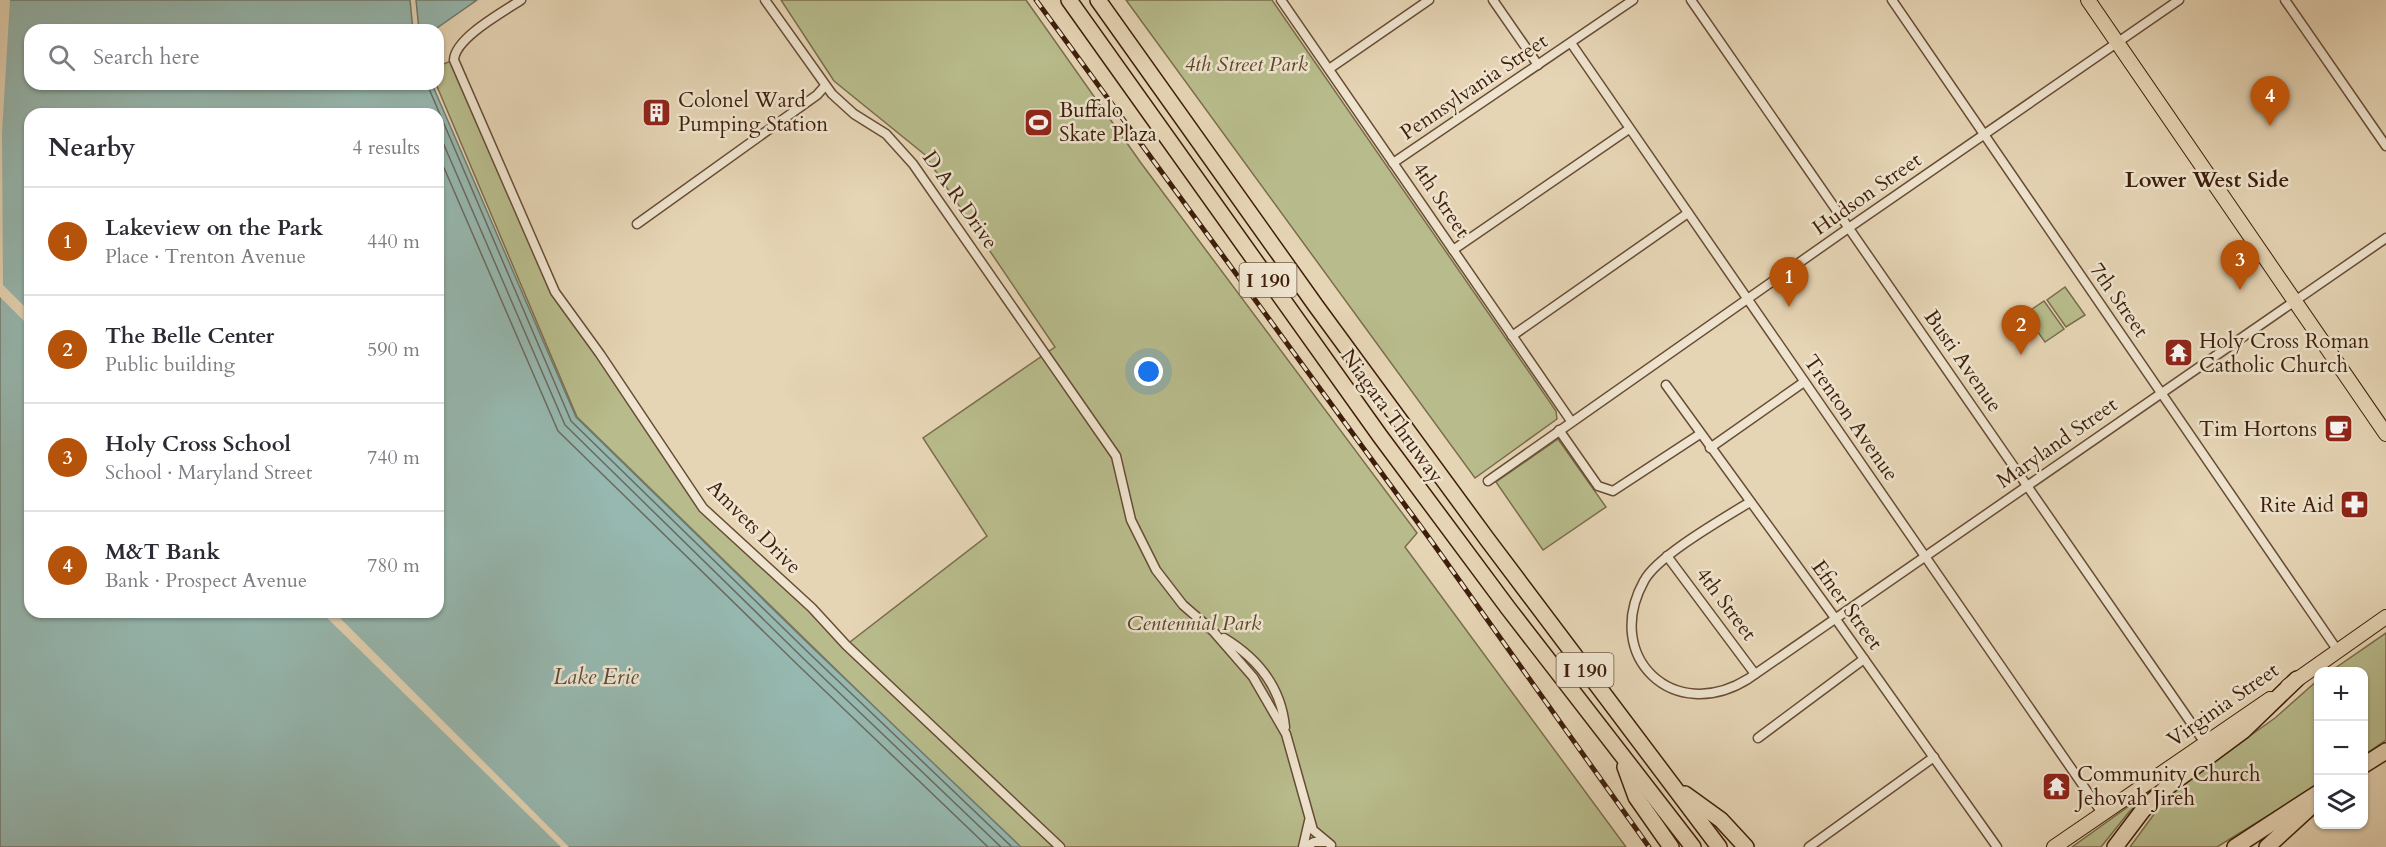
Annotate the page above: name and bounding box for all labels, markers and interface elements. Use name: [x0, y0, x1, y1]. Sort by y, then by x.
search box: [24, 24, 444, 90]
street label: Pennsylvania Street: [1395, 27, 1554, 147]
icon: search: [45, 41, 78, 74]
text: Search here: [93, 42, 200, 72]
park label: 4th Street Park: [1184, 50, 1308, 79]
pin: 4: [2250, 76, 2290, 126]
place label: Colonel Ward Pumping Station: [678, 86, 828, 139]
building icon: Colonel Ward Pumping Station: [641, 96, 673, 128]
place label: Buffalo Skate Plaza: [1059, 96, 1157, 149]
sports icon: Buffalo Skate Plaza: [1022, 106, 1054, 138]
text: Nearby: [48, 130, 136, 165]
text: 4 results: [352, 134, 420, 161]
street label: D A R Drive: [915, 145, 1005, 255]
street label: Hudson Street: [1807, 146, 1928, 242]
street label: 4th Street: [1405, 157, 1477, 244]
district label: Lower West Side: [2125, 165, 2289, 195]
text: Lakeview on the Park: [105, 213, 323, 243]
text: 1: [62, 228, 73, 255]
text: 440 m: [367, 228, 420, 255]
pin: 3: [2220, 240, 2260, 290]
text: Place · Trenton Avenue: [105, 243, 306, 270]
street label: 7th Street: [2083, 257, 2155, 343]
pin: 1: [1770, 258, 1808, 307]
road number: I 190: [1240, 263, 1296, 297]
street label: Busti Avenue: [1917, 304, 2009, 418]
pin: 2: [2002, 306, 2040, 355]
text: The Belle Center: [105, 321, 274, 351]
place label: Holy Cross Roman Catholic Church: [2199, 327, 2369, 380]
text: 2: [62, 336, 73, 363]
text: 590 m: [367, 336, 420, 363]
temple icon: Holy Cross Roman Catholic Church: [2162, 337, 2194, 369]
street label: Niagara Thruway: [1333, 343, 1451, 489]
street label: Trenton Avenue: [1797, 349, 1905, 487]
text: Public building: [105, 351, 235, 378]
your location: [1134, 357, 1163, 386]
street label: Maryland Street: [1991, 390, 2123, 495]
cafe icon: Tim Hortons: [2322, 413, 2354, 445]
place label: Tim Hortons: [2199, 415, 2317, 444]
text: Holy Cross School: [105, 429, 291, 459]
text: 3: [62, 444, 73, 471]
text: 740 m: [367, 444, 420, 471]
text: School · Maryland Street: [105, 459, 312, 486]
street label: Amvets Drive: [700, 473, 808, 581]
pharmacy icon: Rite Aid: [2339, 489, 2371, 521]
place label: Rite Aid: [2260, 491, 2334, 520]
text: M&T Bank: [105, 537, 220, 567]
text: 4: [62, 552, 73, 579]
text: 780 m: [367, 552, 420, 579]
street label: Efner Street: [1805, 554, 1890, 656]
street label: 4th Street: [1689, 561, 1763, 647]
text: Bank · Prospect Avenue: [105, 567, 307, 594]
park label: Centennial Park: [1127, 609, 1262, 638]
road number: I 190: [1556, 653, 1614, 687]
street label: Virginia Street: [2162, 656, 2285, 754]
water label: Lake Erie: [553, 662, 639, 692]
map controls: [2314, 667, 2368, 829]
button: +: [2314, 667, 2368, 721]
button: −: [2314, 721, 2368, 775]
place label: Community Church Jehovah Jireh: [2074, 760, 2261, 813]
temple icon: Community Church Jehovah Jireh: [2040, 770, 2072, 802]
button: layers: [2314, 775, 2368, 829]

